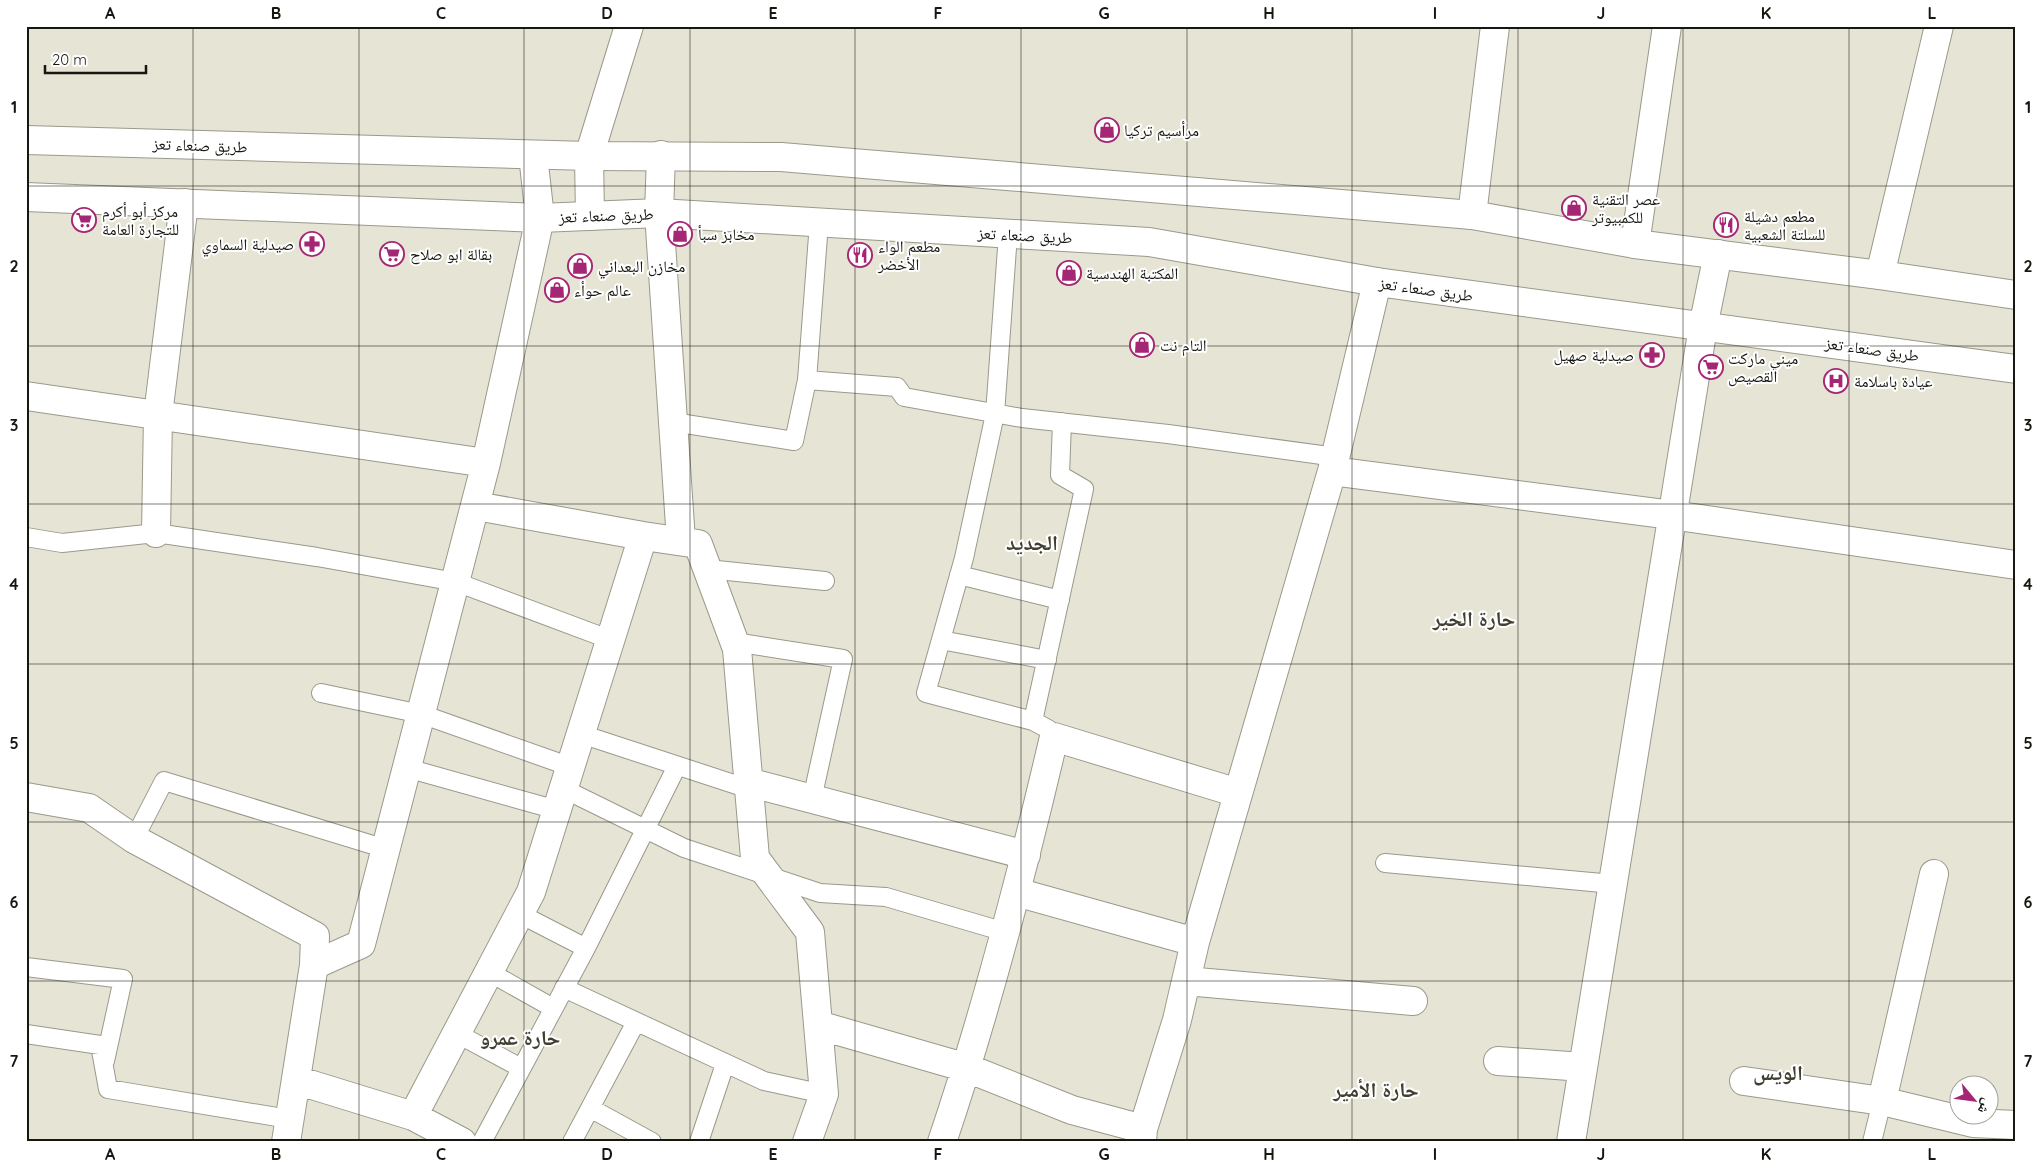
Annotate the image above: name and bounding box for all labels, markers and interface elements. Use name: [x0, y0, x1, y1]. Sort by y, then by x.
text: A: [105, 3, 116, 23]
text: B: [271, 3, 281, 23]
text: C: [436, 3, 446, 23]
text: D: [601, 3, 613, 23]
text: E: [768, 3, 778, 23]
text: F: [934, 3, 943, 23]
text: G: [1098, 3, 1110, 23]
text: H: [1263, 3, 1275, 23]
text: I: [1433, 3, 1437, 23]
text: J: [1597, 3, 1605, 23]
text: K: [1761, 3, 1771, 23]
text: L: [1928, 3, 1937, 23]
scale bar: [45, 42, 146, 74]
text: 20 m: [52, 50, 87, 69]
text: 1: [11, 97, 17, 117]
text: 1: [2025, 97, 2031, 117]
shop icon: مرأسيم تركيا: [1094, 117, 1120, 143]
place label: مرأسيم تركيا: [1124, 120, 1199, 141]
street label: طريق صنعاء تعز: [151, 133, 248, 158]
place label: عصر التقنية للكمبيوتر: [1591, 189, 1660, 227]
shop icon: عصر التقنية للكمبيوتر: [1561, 195, 1587, 221]
place label: مركز أبو أكرم للتجارة العامة: [102, 201, 179, 239]
street label: طريق صنعاء تعز: [557, 203, 654, 228]
place label: مطعم دشيلة للسلتة الشعبية: [1744, 206, 1825, 244]
supermarket icon: مركز أبو أكرم للتجارة العامة: [71, 207, 97, 233]
restaurant icon: مطعم دشيلة للسلتة الشعبية: [1713, 212, 1739, 238]
shop icon: مخابز سبأ: [667, 221, 693, 247]
street label: طريق صنعاء تعز: [976, 222, 1073, 248]
place label: مخابز سبأ: [698, 224, 754, 244]
pharmacy icon: صيدلية السماوي: [299, 231, 325, 257]
place label: صيدلية السماوي: [201, 234, 294, 257]
place label: مطعم الواء الأخضر: [877, 236, 940, 274]
supermarket icon: بقالة ابو صلاح: [379, 241, 405, 267]
restaurant icon: مطعم الواء الأخضر: [847, 242, 873, 268]
place label: بقالة ابو صلاح: [410, 244, 492, 265]
shop icon: مخازن البعداني: [567, 253, 593, 279]
text: 2: [9, 256, 19, 276]
place label: مخازن البعداني: [598, 256, 685, 279]
text: 2: [2023, 256, 2033, 276]
shop icon: المكتبة الهندسية: [1056, 260, 1082, 286]
place label: المكتبة الهندسية: [1086, 263, 1178, 283]
street label: طريق صنعاء تعز: [1376, 272, 1474, 307]
shop icon: عالم حوأء: [544, 277, 570, 303]
place label: عالم حوأء: [574, 280, 631, 301]
shop icon: التام نت: [1129, 332, 1155, 358]
street label: طريق صنعاء تعز: [1822, 332, 1920, 367]
place label: التام نت: [1160, 335, 1207, 356]
pharmacy icon: صيدلية صهيل: [1639, 342, 1665, 368]
place label: صيدلية صهيل: [1553, 345, 1634, 366]
place label: ميني ماركت القصيص: [1728, 348, 1798, 387]
supermarket icon: ميني ماركت القصيص: [1698, 354, 1724, 380]
hospital icon: عيادة باسلامة: [1823, 368, 1849, 394]
place label: عيادة باسلامة: [1854, 371, 1933, 391]
text: 3: [10, 415, 18, 435]
text: 3: [2024, 415, 2032, 435]
district label: الجديد: [1006, 529, 1058, 555]
text: 4: [9, 574, 19, 594]
text: 4: [2023, 574, 2033, 594]
district label: حارة الخير: [1432, 605, 1515, 631]
text: 5: [9, 733, 19, 753]
text: 5: [2023, 733, 2033, 753]
text: 6: [10, 892, 19, 912]
text: 6: [2024, 892, 2033, 912]
district label: حارة عمرو: [480, 1024, 560, 1050]
text: 7: [10, 1051, 19, 1071]
text: 7: [2024, 1051, 2033, 1071]
district label: الويس: [1753, 1059, 1803, 1086]
district label: حارة الأمير: [1332, 1076, 1419, 1102]
north arrow: [1950, 1076, 2000, 1126]
text: ش: [1974, 1095, 1997, 1117]
text: A: [105, 1144, 116, 1164]
text: B: [271, 1144, 281, 1164]
text: C: [436, 1144, 446, 1164]
text: D: [601, 1144, 613, 1164]
text: E: [768, 1144, 778, 1164]
text: F: [934, 1144, 943, 1164]
text: G: [1098, 1144, 1110, 1164]
text: H: [1263, 1144, 1275, 1164]
text: I: [1433, 1144, 1437, 1164]
text: J: [1597, 1144, 1605, 1164]
text: K: [1761, 1144, 1771, 1164]
text: L: [1928, 1144, 1937, 1164]

